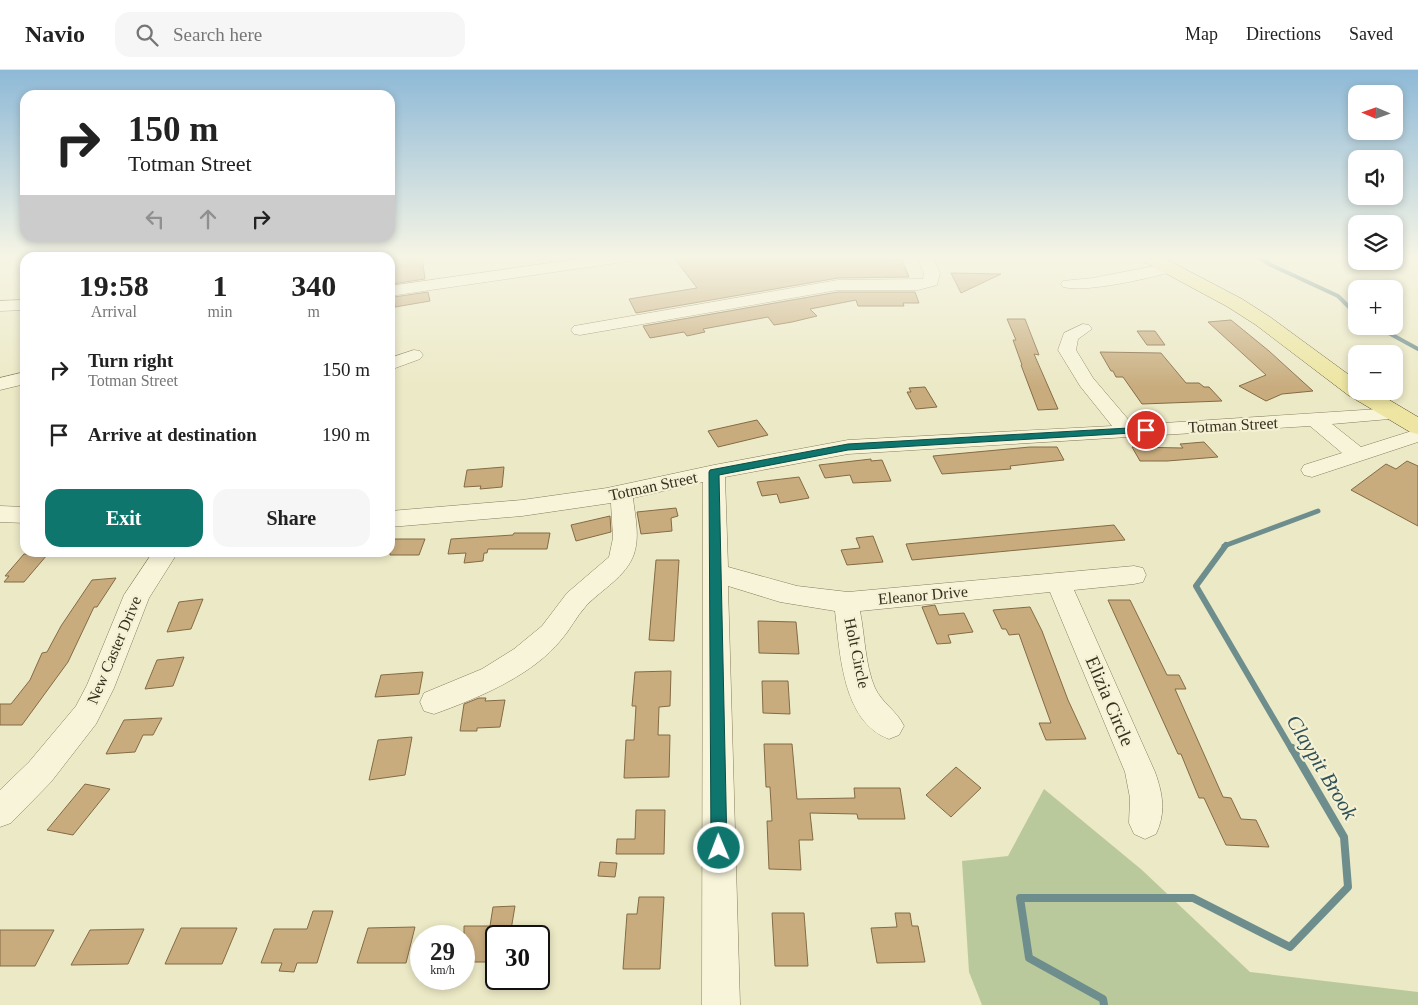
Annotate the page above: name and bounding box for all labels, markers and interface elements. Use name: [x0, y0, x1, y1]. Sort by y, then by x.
search box: [115, 12, 465, 57]
text: Navio: [25, 21, 85, 47]
icon: search: [133, 21, 161, 49]
text: Search here: [173, 24, 262, 45]
text: Map: [1185, 24, 1218, 44]
text: Directions: [1246, 24, 1321, 44]
text: Saved: [1349, 24, 1393, 44]
north arrow: [1348, 85, 1402, 140]
map controls: [1348, 85, 1403, 400]
icon: right: [45, 110, 110, 175]
text: 150 m: [128, 110, 218, 149]
button: sound: [1348, 150, 1403, 205]
text: Totman Street: [128, 151, 252, 176]
icon: left: [141, 205, 169, 233]
icon: ahead: [194, 205, 222, 233]
icon: right: [247, 205, 275, 233]
button: layers: [1348, 215, 1403, 270]
text: 19:58: [79, 269, 149, 302]
text: 1: [212, 269, 227, 302]
text: 340: [291, 269, 336, 302]
button: +: [1348, 280, 1403, 335]
text: Arrival: [91, 303, 137, 320]
text: min: [208, 303, 232, 320]
text: m: [307, 303, 320, 320]
button: −: [1348, 345, 1403, 400]
text: Turn right: [88, 350, 173, 371]
icon: right: [45, 356, 73, 384]
text: 150 m: [322, 359, 370, 380]
text: Totman Street: [88, 372, 178, 389]
pin: [1125, 409, 1167, 451]
street label: Totman Street: [1188, 414, 1279, 436]
icon: arrive: [1132, 416, 1160, 444]
icon: arrive: [45, 421, 73, 449]
text: Arrive at destination: [88, 424, 257, 445]
text: 190 m: [322, 424, 370, 445]
street label: Totman Street: [607, 468, 699, 504]
button: Exit: [45, 489, 203, 547]
button: Share: [213, 489, 370, 547]
street label: Eleanor Drive: [877, 583, 969, 607]
street label: New Caster Drive: [84, 594, 144, 706]
street label: Holt Circle: [841, 616, 873, 690]
street label: Elizia Circle: [1082, 653, 1138, 749]
water label: Claypit Brook: [1281, 710, 1363, 824]
position arrow: [692, 821, 744, 873]
speed limit sign: 30: [485, 925, 550, 990]
text: 29: [430, 938, 455, 965]
text: km/h: [430, 963, 455, 977]

